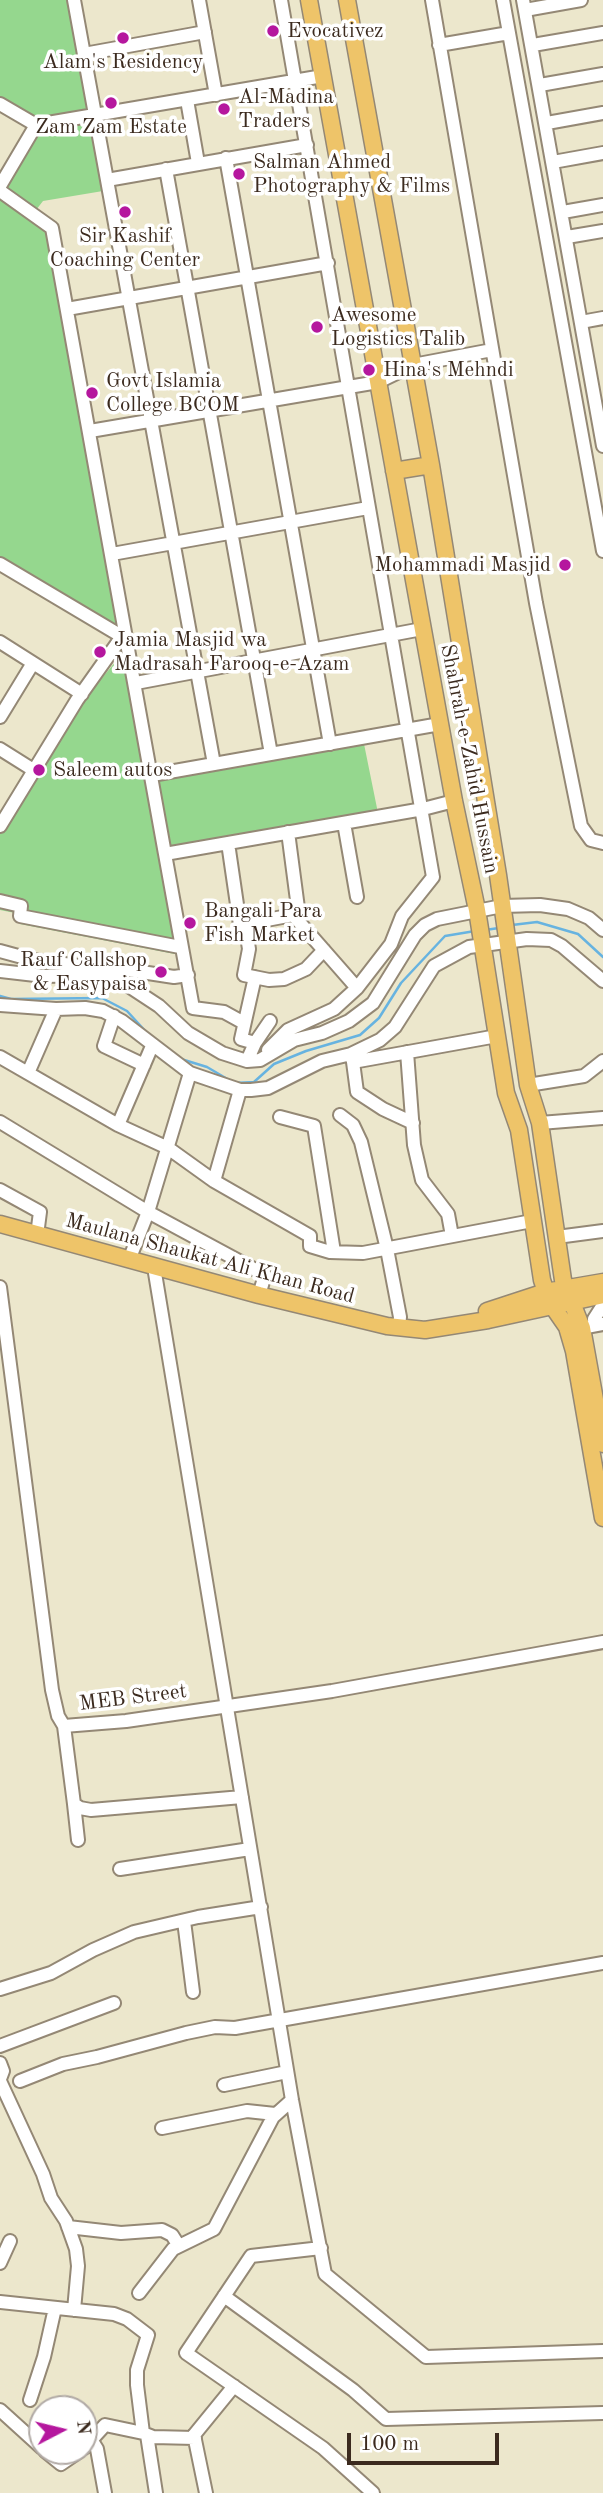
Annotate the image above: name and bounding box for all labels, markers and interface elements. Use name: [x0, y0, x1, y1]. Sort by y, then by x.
place label: Evocativez: [287, 18, 384, 44]
marker: Evocativez: [265, 23, 281, 39]
marker: Alam's Residency: [115, 30, 131, 46]
place label: Alam's Residency: [43, 49, 203, 75]
place label: Al-Madina Traders: [238, 84, 334, 134]
marker: Zam Zam Estate: [103, 95, 119, 111]
marker: Al-Madina Traders: [216, 101, 232, 117]
place label: Zam Zam Estate: [35, 114, 187, 140]
place label: Salman Ahmed Photography & Films: [253, 149, 450, 199]
marker: Salman Ahmed Photography & Films: [231, 166, 247, 182]
marker: Sir Kashif Coaching Center: [117, 204, 133, 220]
place label: Sir Kashif Coaching Center: [50, 223, 200, 273]
place label: Awesome Logistics Talib: [331, 302, 465, 352]
marker: Awesome Logistics Talib: [309, 319, 325, 335]
place label: Hina's Mehndi: [383, 357, 514, 383]
marker: Hina's Mehndi: [361, 362, 377, 378]
place label: Govt Islamia College BCOM: [106, 368, 239, 418]
marker: Govt Islamia College BCOM: [84, 385, 100, 401]
place label: Mohammadi Masjid: [375, 552, 551, 578]
marker: Mohammadi Masjid: [557, 557, 573, 573]
place label: Jamia Masjid wa Madrasah Farooq-e-Azam: [114, 627, 349, 677]
street label: Shahrah-e-Zahid Hussain: [434, 642, 504, 876]
marker: Jamia Masjid wa Madrasah Farooq-e-Azam: [92, 644, 108, 660]
place label: Saleem autos: [53, 757, 172, 783]
marker: Saleem autos: [31, 762, 47, 778]
place label: Bangali Para Fish Market: [204, 898, 322, 948]
marker: Bangali Para Fish Market: [182, 915, 198, 931]
place label: Rauf Callshop & Easypaisa: [20, 947, 147, 997]
marker: Rauf Callshop & Easypaisa: [153, 964, 169, 980]
street label: Maulana Shaukat Ali Khan Road: [63, 1208, 357, 1310]
street label: MEB Street: [78, 1679, 188, 1717]
north arrow: [28, 2395, 98, 2465]
text: N: [72, 2419, 93, 2436]
scale bar: [351, 2420, 503, 2464]
text: 100 m: [360, 2434, 419, 2455]

